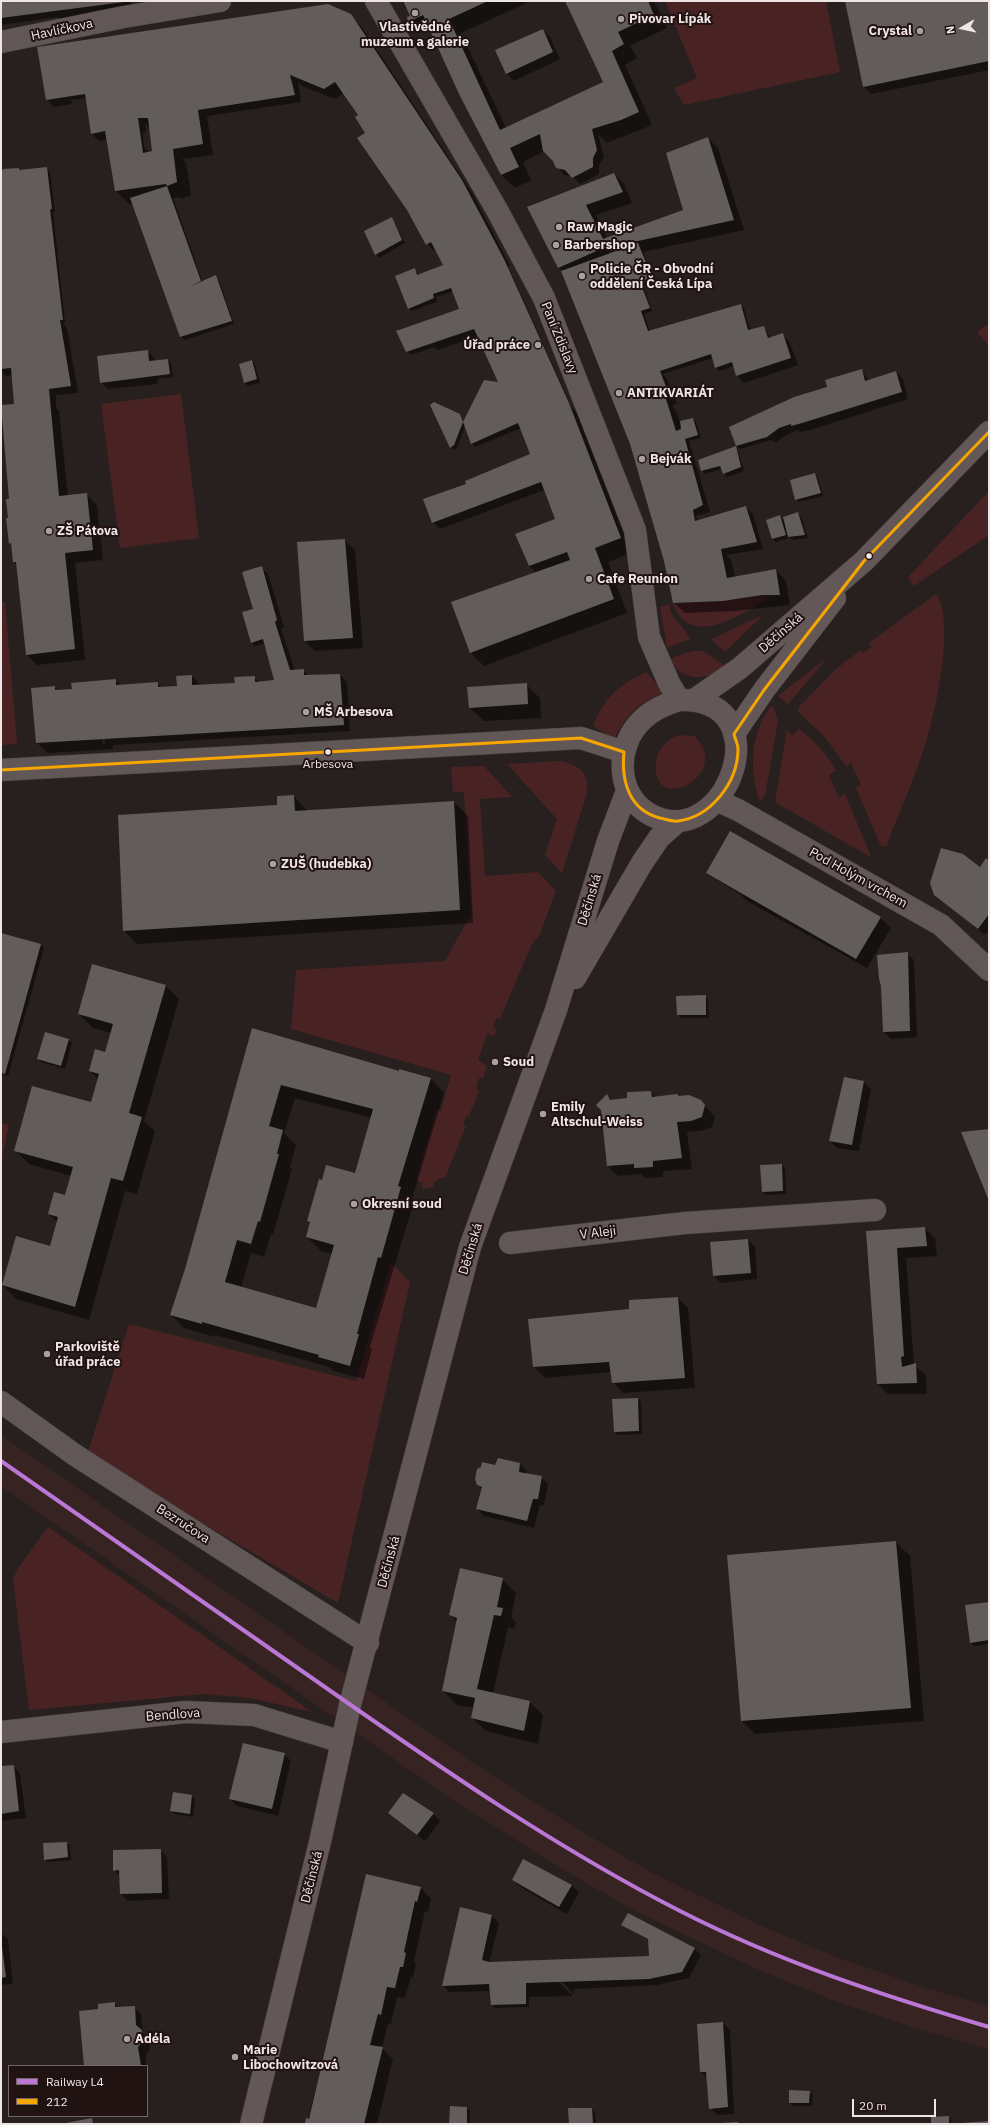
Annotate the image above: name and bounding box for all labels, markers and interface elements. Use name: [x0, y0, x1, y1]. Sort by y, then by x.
marker: Vlastivědné muzeum a galerie: [410, 8, 420, 18]
north arrow: [942, 8, 982, 48]
place label: Pivovar Lípák: [629, 11, 711, 27]
marker: Pivovar Lípák: [616, 14, 626, 24]
street label: Havlíčkova: [30, 16, 94, 44]
place label: Vlastivědné muzeum a galerie: [361, 19, 469, 50]
place label: Crystal: [869, 23, 912, 39]
text: N: [943, 25, 958, 35]
marker: Crystal: [915, 26, 925, 36]
place label: Raw Magic: [567, 219, 633, 235]
marker: Raw Magic: [554, 222, 564, 232]
place label: Barbershop: [564, 237, 635, 253]
marker: Barbershop: [551, 240, 561, 250]
place label: Policie ČR - Obvodní oddělení Česká Lípa: [590, 261, 713, 292]
marker: Policie ČR - Obvodní oddělení Česká Lípa: [577, 271, 587, 281]
street label: Paní Zdislavy: [537, 300, 581, 376]
place label: Úřad práce: [463, 337, 530, 353]
marker: Úřad práce: [533, 340, 543, 350]
place label: ANTIKVARIÁT: [627, 385, 714, 401]
marker: ANTIKVARIÁT: [614, 388, 624, 398]
place label: Bejvák: [650, 451, 691, 467]
marker: Bejvák: [637, 454, 647, 464]
place label: ZŠ Pátova: [57, 523, 118, 539]
marker: ZŠ Pátova: [44, 526, 54, 536]
unlabelled marker: [864, 551, 874, 561]
place label: Cafe Reunion: [597, 571, 678, 587]
marker: Cafe Reunion: [584, 574, 594, 584]
street label: Děčínská: [756, 610, 806, 656]
place label: MŠ Arbesova: [314, 704, 393, 720]
marker: MŠ Arbesova: [301, 707, 311, 717]
marker: Arbesova: [323, 747, 333, 757]
place label: Arbesova: [303, 758, 353, 772]
street label: Pod Holým vrchem: [806, 845, 910, 911]
place label: ZUŠ (hudebka): [281, 856, 371, 872]
marker: ZUŠ (hudebka): [268, 859, 278, 869]
street label: Děčínská: [575, 872, 605, 928]
place label: Soud: [503, 1054, 534, 1070]
marker: Soud: [490, 1057, 500, 1067]
place label: Emily Altschul-Weiss: [551, 1099, 643, 1130]
marker: Emily Altschul-Weiss: [538, 1109, 548, 1119]
place label: Okresní soud: [362, 1196, 442, 1212]
marker: Okresní soud: [349, 1199, 359, 1209]
street label: Děčínská: [456, 1221, 486, 1277]
street label: V Aleji: [579, 1223, 617, 1243]
place label: Parkoviště úřad práce: [55, 1339, 121, 1370]
marker: Parkoviště úřad práce: [42, 1349, 52, 1359]
street label: Bezručova: [153, 1501, 213, 1547]
street label: Děčínská: [375, 1534, 403, 1590]
street label: Bendlova: [145, 1705, 201, 1725]
street label: Děčínská: [298, 1849, 326, 1905]
place label: Adéla: [135, 2031, 170, 2047]
marker: Adéla: [122, 2034, 132, 2044]
place label: Marie Libochowitzová: [243, 2042, 338, 2073]
marker: Marie Libochowitzová: [230, 2052, 240, 2062]
legend: [8, 2065, 148, 2117]
text: Railway L4: [46, 2074, 104, 2089]
scale bar: [854, 2091, 938, 2117]
text: 212: [46, 2094, 68, 2109]
text: 20 m: [859, 2098, 887, 2113]

